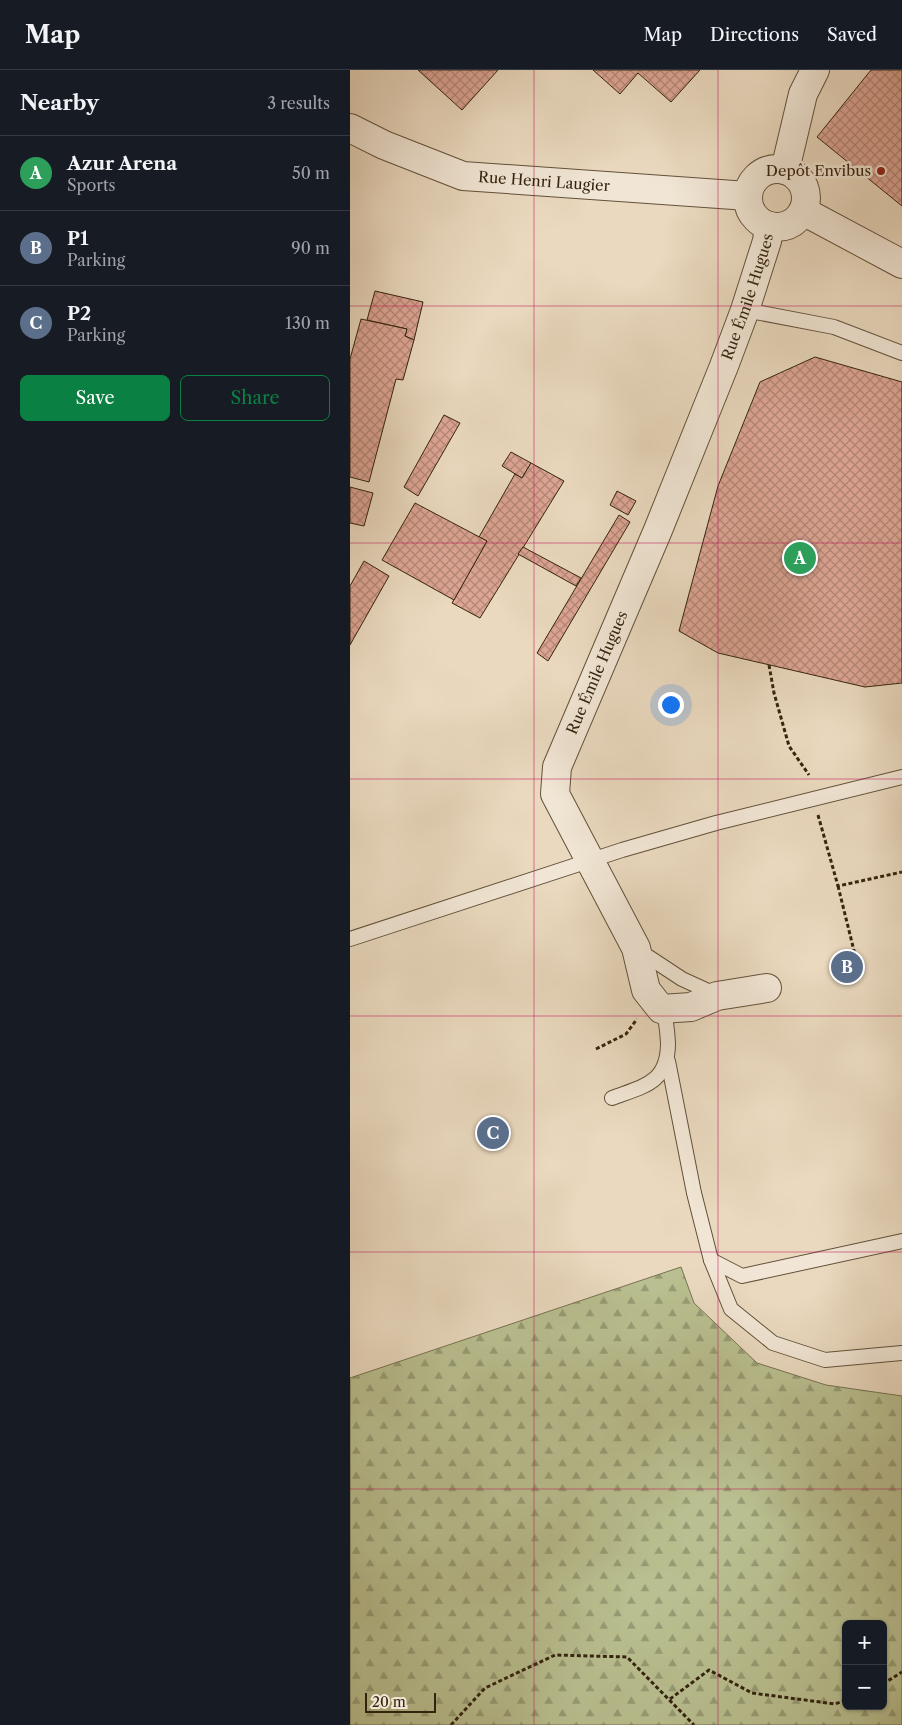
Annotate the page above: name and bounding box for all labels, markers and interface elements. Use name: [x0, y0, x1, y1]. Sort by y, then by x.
text: Map: [25, 20, 80, 49]
text: Map: [643, 24, 682, 46]
text: Directions: [710, 24, 799, 46]
text: Saved: [827, 24, 877, 46]
text: Nearby: [20, 90, 99, 115]
text: 3 results: [267, 93, 330, 113]
text: Azur Arena: [67, 152, 177, 175]
place label: Depôt Envibus: [766, 161, 871, 180]
text: A: [30, 163, 42, 183]
text: 50 m: [292, 163, 330, 183]
marker: Depôt Envibus: [875, 165, 887, 177]
street label: Rue Henri Laugier: [477, 167, 611, 195]
text: Sports: [67, 175, 116, 195]
text: P1: [67, 227, 89, 250]
street label: Rue Émile Hugues: [717, 233, 777, 363]
text: B: [30, 238, 42, 258]
text: 90 m: [291, 238, 330, 258]
text: Parking: [67, 250, 125, 270]
text: P2: [67, 302, 91, 325]
text: C: [30, 313, 42, 333]
text: 130 m: [285, 313, 330, 333]
text: Parking: [67, 325, 125, 345]
button: Save: [20, 375, 170, 421]
button: Share: [180, 375, 330, 421]
pin: A: [784, 539, 816, 577]
street label: Rue Émile Hugues: [562, 608, 631, 737]
your location: [658, 692, 684, 718]
pin: B: [831, 948, 863, 986]
pin: C: [477, 1114, 509, 1152]
map controls: [842, 1620, 887, 1710]
button: +: [842, 1620, 887, 1665]
button: −: [842, 1665, 887, 1710]
scale bar: [365, 1690, 436, 1713]
text: 20 m: [372, 1693, 406, 1711]

